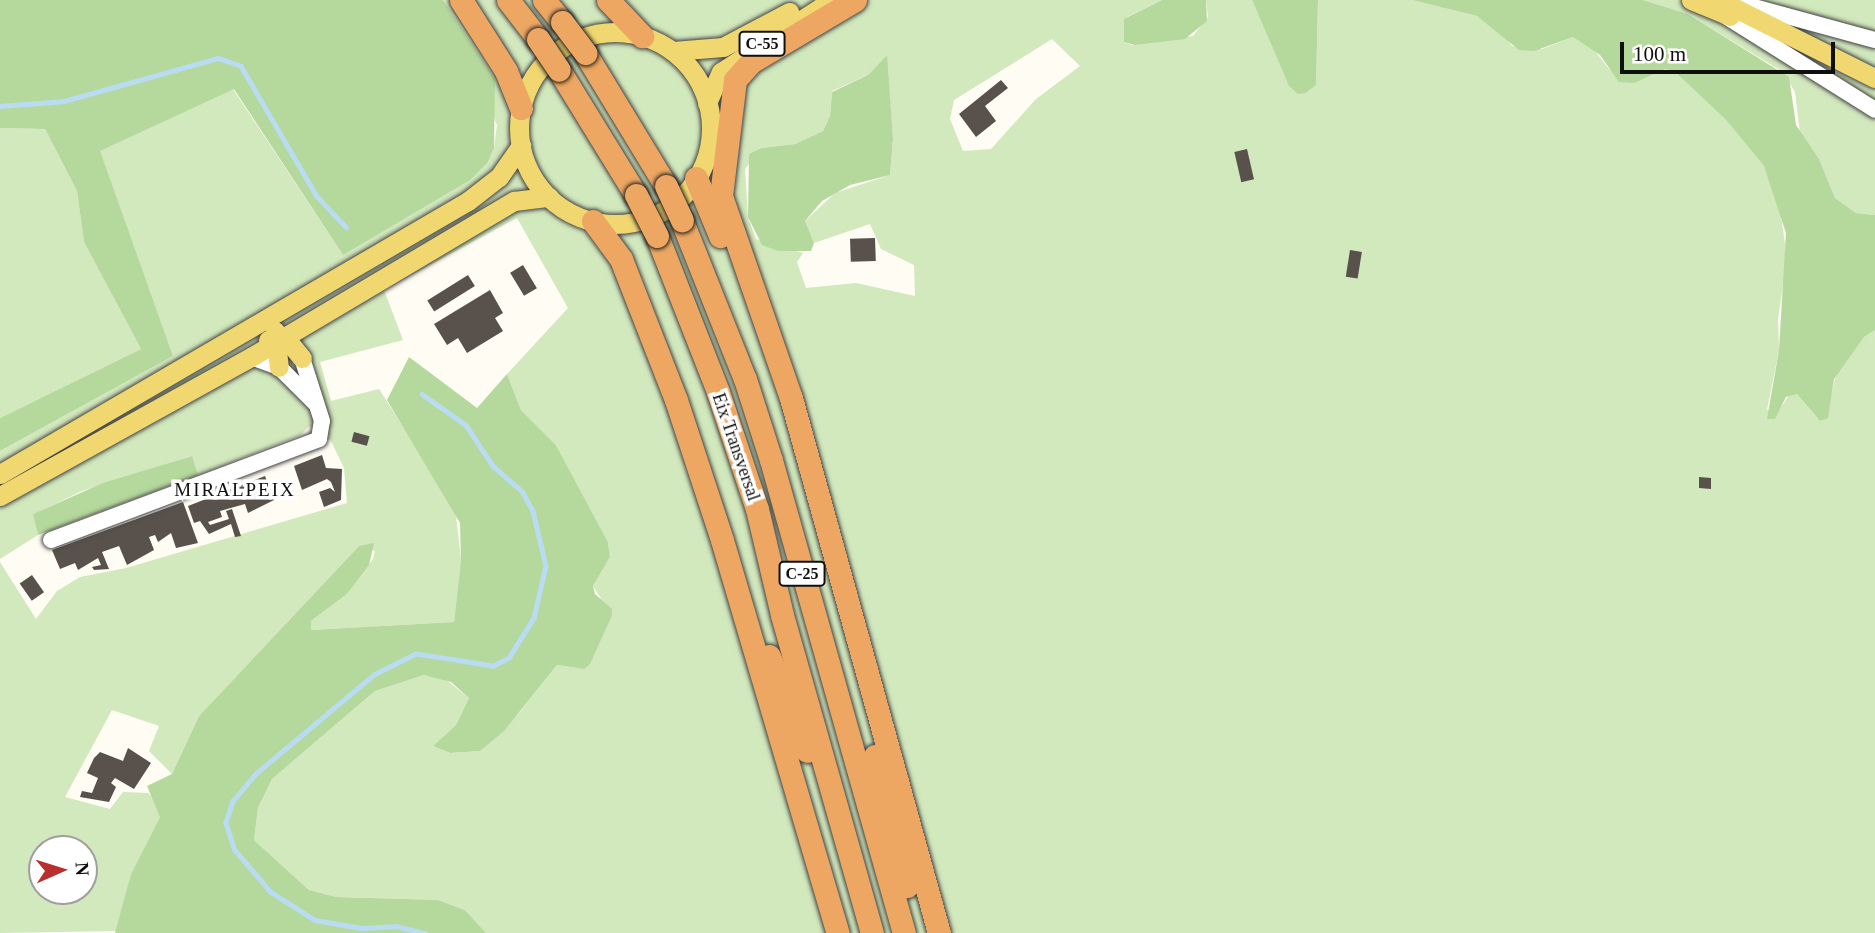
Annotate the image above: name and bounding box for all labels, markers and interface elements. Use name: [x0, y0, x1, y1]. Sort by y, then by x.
scale bar: [1623, 28, 1838, 72]
road number: C-55: [738, 32, 786, 56]
text: 100 m: [1633, 42, 1686, 66]
street label: Eix Transversal: [707, 390, 765, 504]
district label: MIRALPEIX: [175, 479, 295, 501]
road number: C-25: [778, 562, 826, 586]
north arrow: [28, 835, 98, 905]
text: N: [72, 862, 93, 876]

